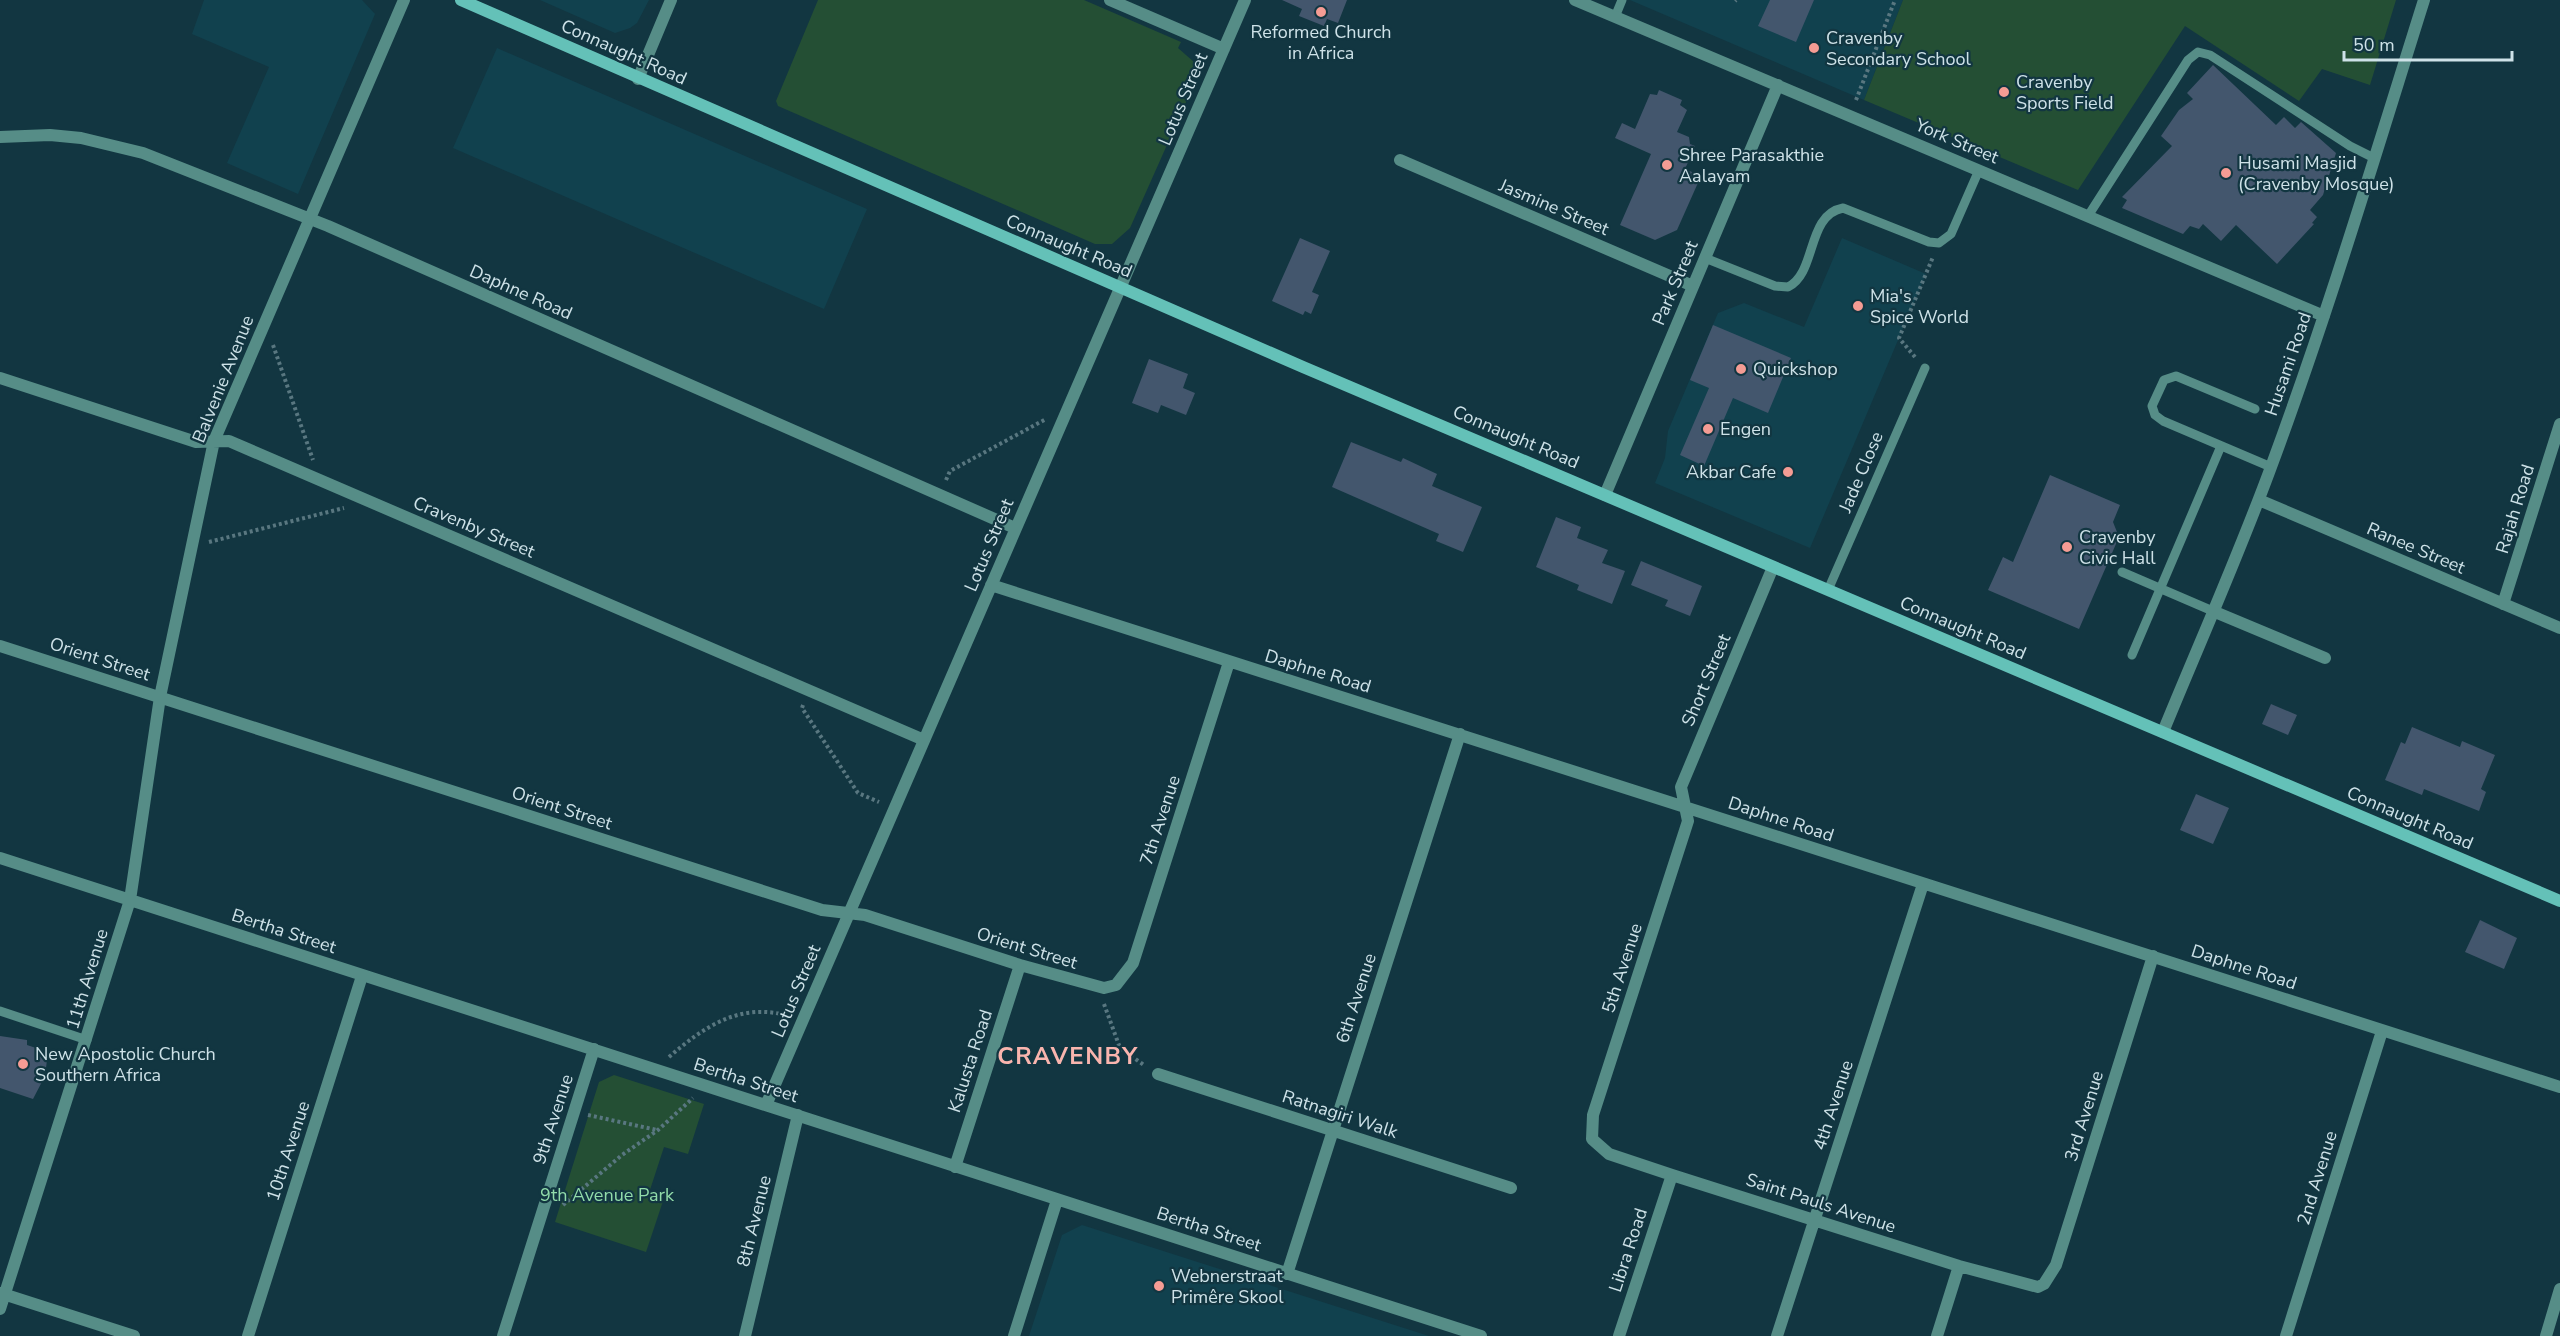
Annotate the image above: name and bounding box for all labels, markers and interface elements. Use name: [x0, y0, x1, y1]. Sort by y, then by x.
marker: Reformed Church in Africa: [1314, 5, 1328, 19]
street label: Connaught Road: [557, 14, 691, 90]
place label: Reformed Church in Africa: [1250, 20, 1392, 65]
scale bar: [2344, 24, 2512, 62]
place label: Cravenby Secondary School: [1826, 26, 1972, 71]
text: 50 m: [2353, 33, 2395, 57]
marker: Cravenby Secondary School: [1807, 41, 1821, 55]
street label: Lotus Street: [1153, 48, 1214, 149]
place label: Cravenby Sports Field: [2016, 70, 2113, 115]
marker: Cravenby Sports Field: [1997, 85, 2011, 99]
street label: York Street: [1911, 112, 2003, 170]
place label: Shree Parasakthie Aalayam: [1679, 143, 1824, 188]
place label: Husami Masjid (Cravenby Mosque): [2238, 151, 2394, 196]
marker: Shree Parasakthie Aalayam: [1660, 158, 1674, 172]
marker: Husami Masjid (Cravenby Mosque): [2219, 166, 2233, 180]
street label: Jasmine Street: [1494, 173, 1613, 241]
street label: Connaught Road: [1002, 209, 1136, 283]
street label: Park Street: [1646, 236, 1704, 329]
street label: Daphne Road: [466, 259, 576, 325]
place label: Mia's Spice World: [1870, 284, 1969, 329]
marker: Mia's Spice World: [1851, 299, 1865, 313]
street label: Husami Road: [2259, 309, 2317, 419]
street label: Balvenie Avenue: [187, 312, 259, 446]
place label: Quickshop: [1753, 357, 1838, 381]
marker: Quickshop: [1734, 362, 1748, 376]
street label: Connaught Road: [1449, 400, 1583, 474]
place label: Engen: [1720, 417, 1771, 441]
marker: Engen: [1701, 422, 1715, 436]
street label: Jade Close: [1833, 428, 1889, 517]
place label: Akbar Cafe: [1686, 460, 1776, 484]
street label: Rajah Road: [2490, 461, 2540, 557]
marker: Akbar Cafe: [1781, 465, 1795, 479]
street label: Cravenby Street: [409, 491, 539, 564]
street label: Lotus Street: [959, 494, 1020, 595]
street label: Ranee Street: [2363, 517, 2469, 580]
place label: Cravenby Civic Hall: [2079, 525, 2156, 570]
marker: Cravenby Civic Hall: [2060, 540, 2074, 554]
street label: Connaught Road: [1896, 591, 2030, 665]
street label: Short Street: [1676, 629, 1737, 730]
street label: Orient Street: [47, 631, 154, 687]
street label: Daphne Road: [1262, 643, 1374, 699]
street label: 7th Avenue: [1134, 772, 1186, 868]
street label: Orient Street: [509, 780, 616, 836]
street label: Connaught Road: [2343, 781, 2477, 855]
street label: Daphne Road: [1725, 791, 1837, 847]
street label: Bertha Street: [229, 903, 340, 959]
street label: 5th Avenue: [1596, 920, 1648, 1016]
street label: Orient Street: [974, 921, 1081, 975]
street label: 11th Avenue: [60, 926, 114, 1032]
street label: Daphne Road: [2188, 939, 2300, 995]
street label: Lotus Street: [766, 940, 827, 1041]
street label: 6th Avenue: [1330, 950, 1382, 1046]
street label: Kalusta Road: [942, 1006, 998, 1116]
district label: CRAVENBY: [997, 1040, 1139, 1072]
place label: New Apostolic Church Southern Africa: [35, 1042, 216, 1087]
street label: Bertha Street: [691, 1052, 802, 1108]
marker: New Apostolic Church Southern Africa: [16, 1057, 30, 1071]
street label: 4th Avenue: [1807, 1057, 1859, 1153]
street label: 3rd Avenue: [2059, 1068, 2109, 1164]
street label: 9th Avenue: [527, 1071, 579, 1167]
street label: Ratnagiri Walk: [1279, 1084, 1402, 1144]
street label: 10th Avenue: [261, 1098, 315, 1204]
street label: 2nd Avenue: [2291, 1128, 2343, 1228]
street label: Saint Pauls Avenue: [1743, 1167, 1899, 1239]
street label: 8th Avenue: [731, 1173, 777, 1269]
park label: 9th Avenue Park: [540, 1183, 675, 1207]
street label: Bertha Street: [1154, 1201, 1265, 1257]
street label: Libra Road: [1603, 1205, 1653, 1295]
place label: Webnerstraat Primêre Skool: [1171, 1264, 1284, 1309]
marker: Webnerstraat Primêre Skool: [1152, 1279, 1166, 1293]

